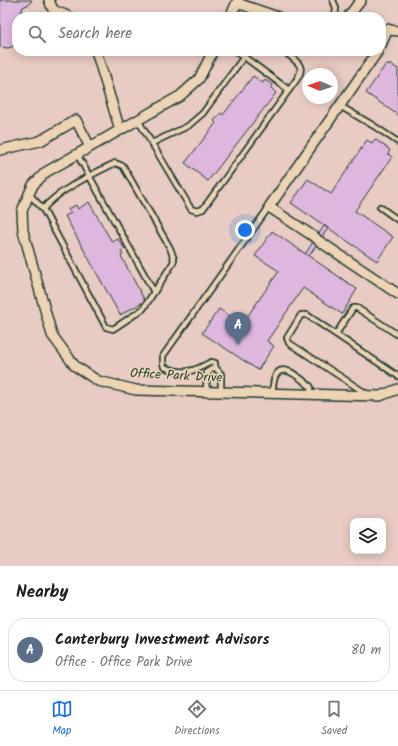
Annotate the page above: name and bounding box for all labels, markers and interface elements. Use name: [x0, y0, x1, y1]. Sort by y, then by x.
search box: [12, 12, 386, 56]
text: Search here: [58, 22, 132, 46]
icon: search: [26, 23, 48, 45]
north arrow: [302, 68, 338, 104]
your location: [235, 220, 255, 240]
pin: A: [225, 312, 251, 345]
street label: Office Park Drive: [129, 363, 223, 389]
map controls: [350, 518, 386, 554]
button: layers: [350, 518, 386, 554]
text: Nearby: [16, 579, 68, 606]
text: Canterbury Investment Advisors: [55, 628, 269, 652]
text: A: [26, 640, 34, 661]
text: 80 m: [351, 640, 381, 661]
text: Office · Office Park Drive: [55, 652, 192, 673]
tab: Map: [51, 698, 73, 740]
tab: Directions: [174, 698, 220, 740]
tab: Saved: [321, 698, 347, 740]

